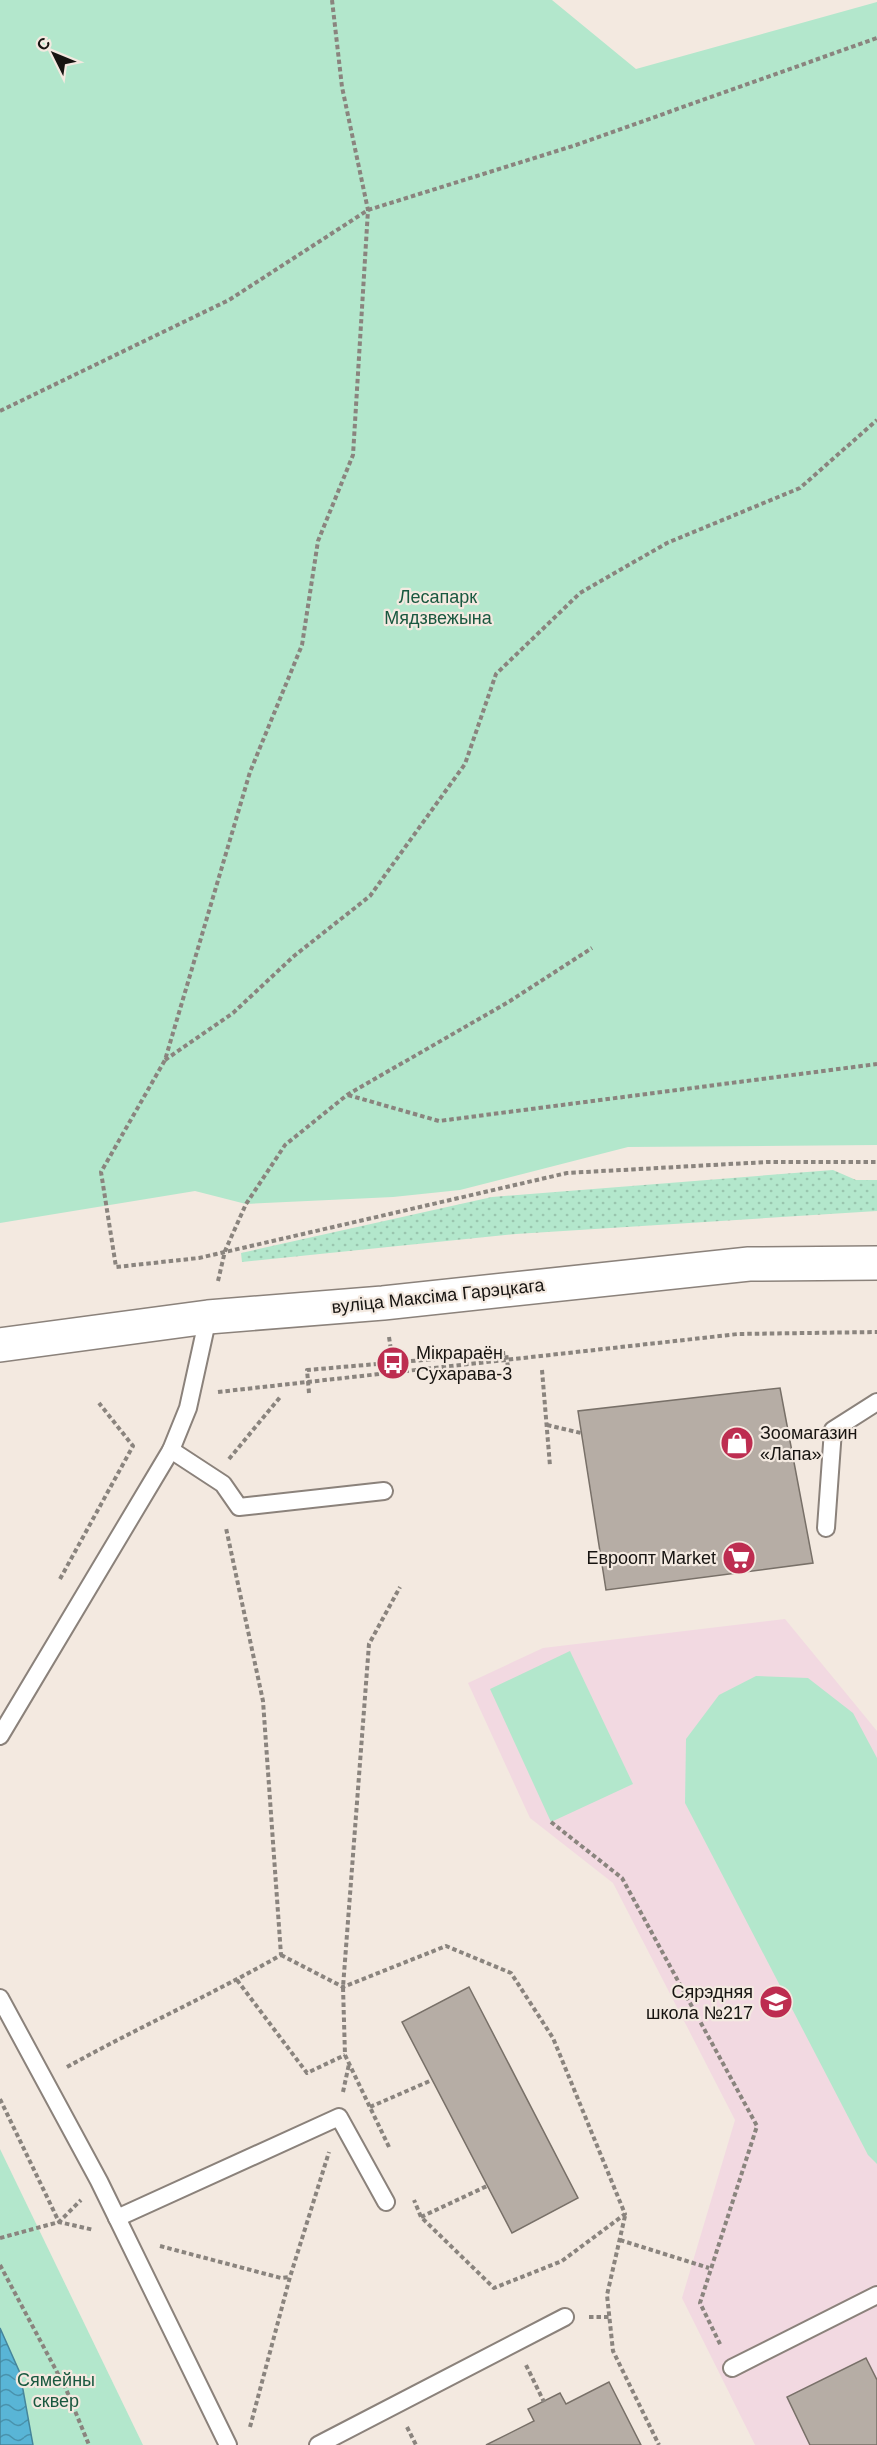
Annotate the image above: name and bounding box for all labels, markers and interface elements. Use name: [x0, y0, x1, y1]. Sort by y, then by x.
north arrow: [24, 24, 84, 84]
text: С: [33, 34, 54, 54]
park label: Лесапарк Мядзвежына: [384, 587, 493, 628]
street label: вуліца Максіма Гарэцкага: [331, 1275, 546, 1317]
place label: Мікрараён Сухарава-3: [416, 1343, 512, 1384]
bus stop icon: Мікрараён Сухарава-3: [375, 1345, 411, 1381]
place label: Зоомагазин «Лапа»: [760, 1423, 858, 1464]
shop icon: Зоомагазин «Лапа»: [719, 1425, 755, 1461]
supermarket icon: Евроопт Market: [721, 1540, 757, 1576]
place label: Евроопт Market: [586, 1548, 716, 1568]
place label: Сярэдняя школа №217: [646, 1982, 753, 2023]
school or university icon: Сярэдняя школа №217: [758, 1984, 794, 2020]
park label: Сямейны сквер: [17, 2370, 95, 2411]

